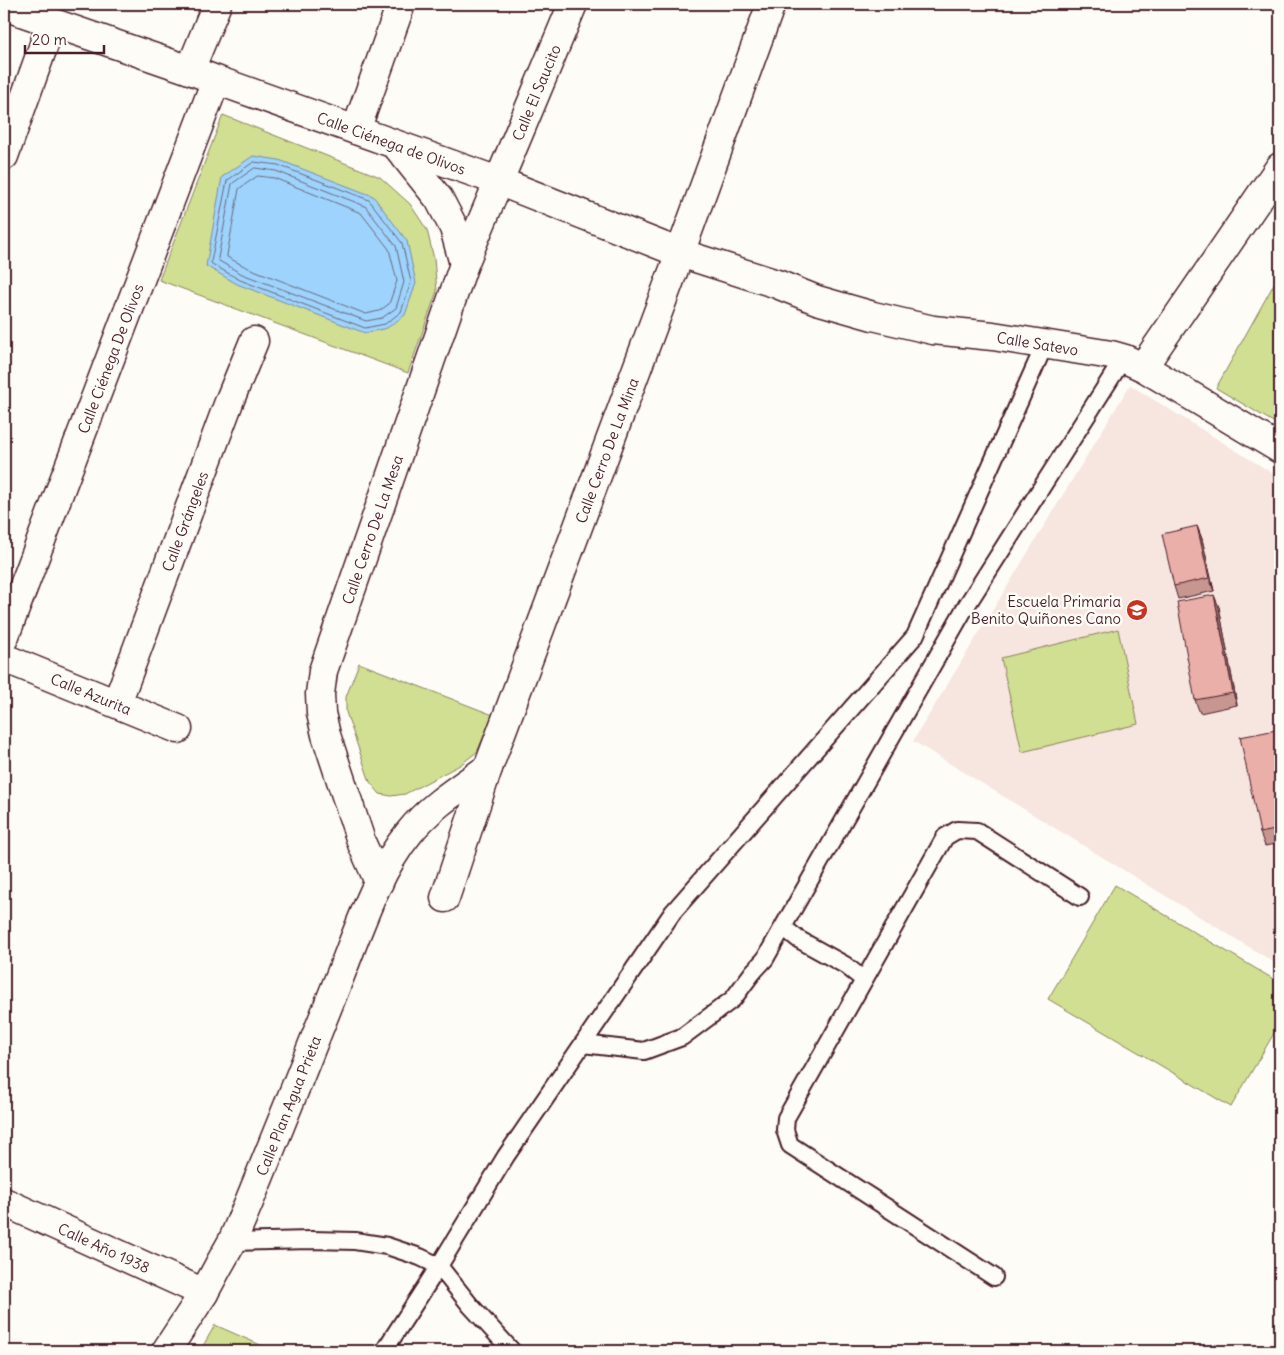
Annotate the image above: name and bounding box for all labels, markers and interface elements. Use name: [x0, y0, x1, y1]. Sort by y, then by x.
scale bar: [25, 22, 104, 54]
text: 20 m: [32, 30, 67, 49]
street label: Calle El Saucito: [507, 41, 565, 143]
street label: Calle Ciénega de Olivos: [315, 107, 469, 178]
street label: Calle Ciénega De Olivos: [73, 281, 147, 436]
street label: Calle Satevo: [995, 327, 1080, 359]
street label: Calle Cerro De La Mina: [571, 375, 642, 526]
street label: Calle Cerro De La Mesa: [337, 452, 407, 607]
street label: Calle Grángeles: [157, 468, 212, 574]
place label: Escuela Primaria Benito Quiñones Cano: [971, 592, 1121, 628]
school or university icon: Escuela Primaria Benito Quiñones Cano: [1125, 598, 1149, 622]
street label: Calle Azurita: [48, 669, 135, 719]
street label: Calle Plan Agua Prieta: [251, 1032, 325, 1178]
street label: Calle Año 1938: [55, 1218, 153, 1277]

